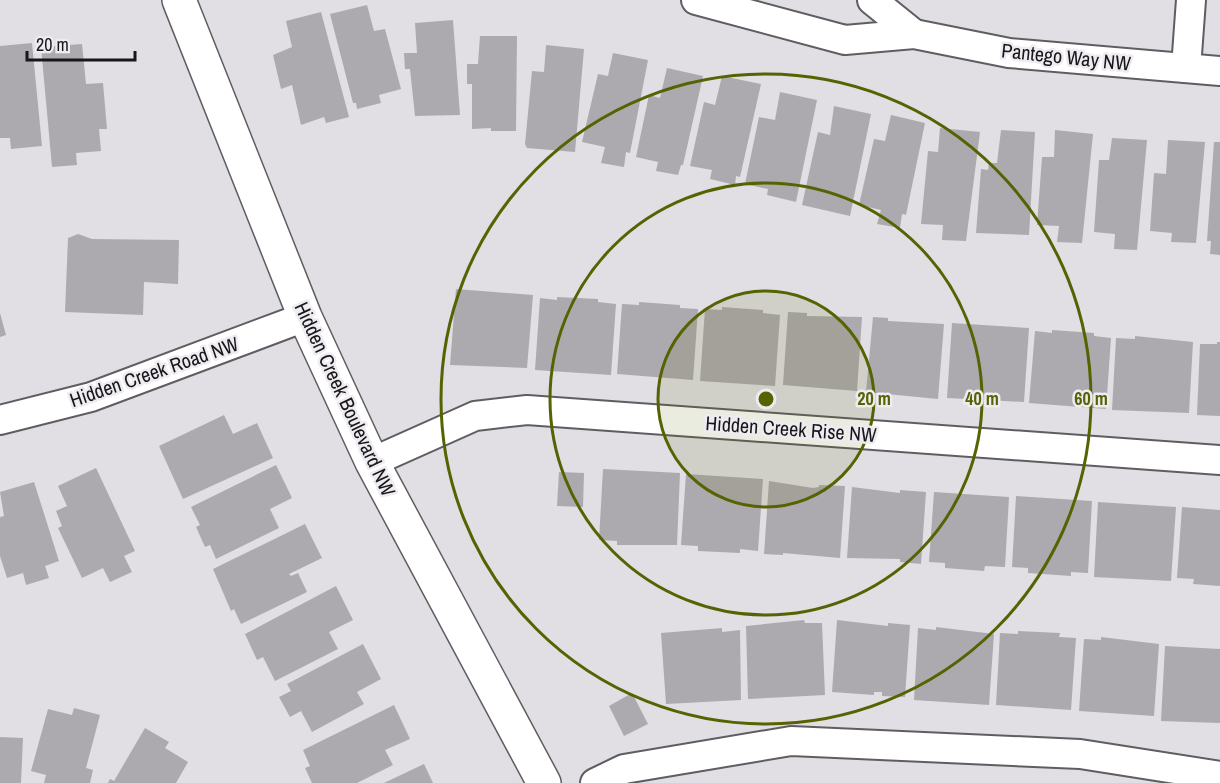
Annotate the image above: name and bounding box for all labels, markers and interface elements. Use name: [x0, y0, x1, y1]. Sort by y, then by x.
scale bar: [27, 24, 135, 62]
text: 20 m: [36, 32, 69, 57]
street label: Pantego Way NW: [1000, 36, 1132, 77]
street label: Hidden Creek Boulevard NW: [289, 297, 403, 501]
street label: Hidden Creek Road NW: [66, 330, 242, 413]
text: 20 m: [857, 386, 891, 411]
text: 40 m: [965, 386, 999, 411]
text: 60 m: [1074, 386, 1108, 411]
centre of rings: [756, 389, 776, 409]
street label: Hidden Creek Rise NW: [705, 409, 878, 448]

